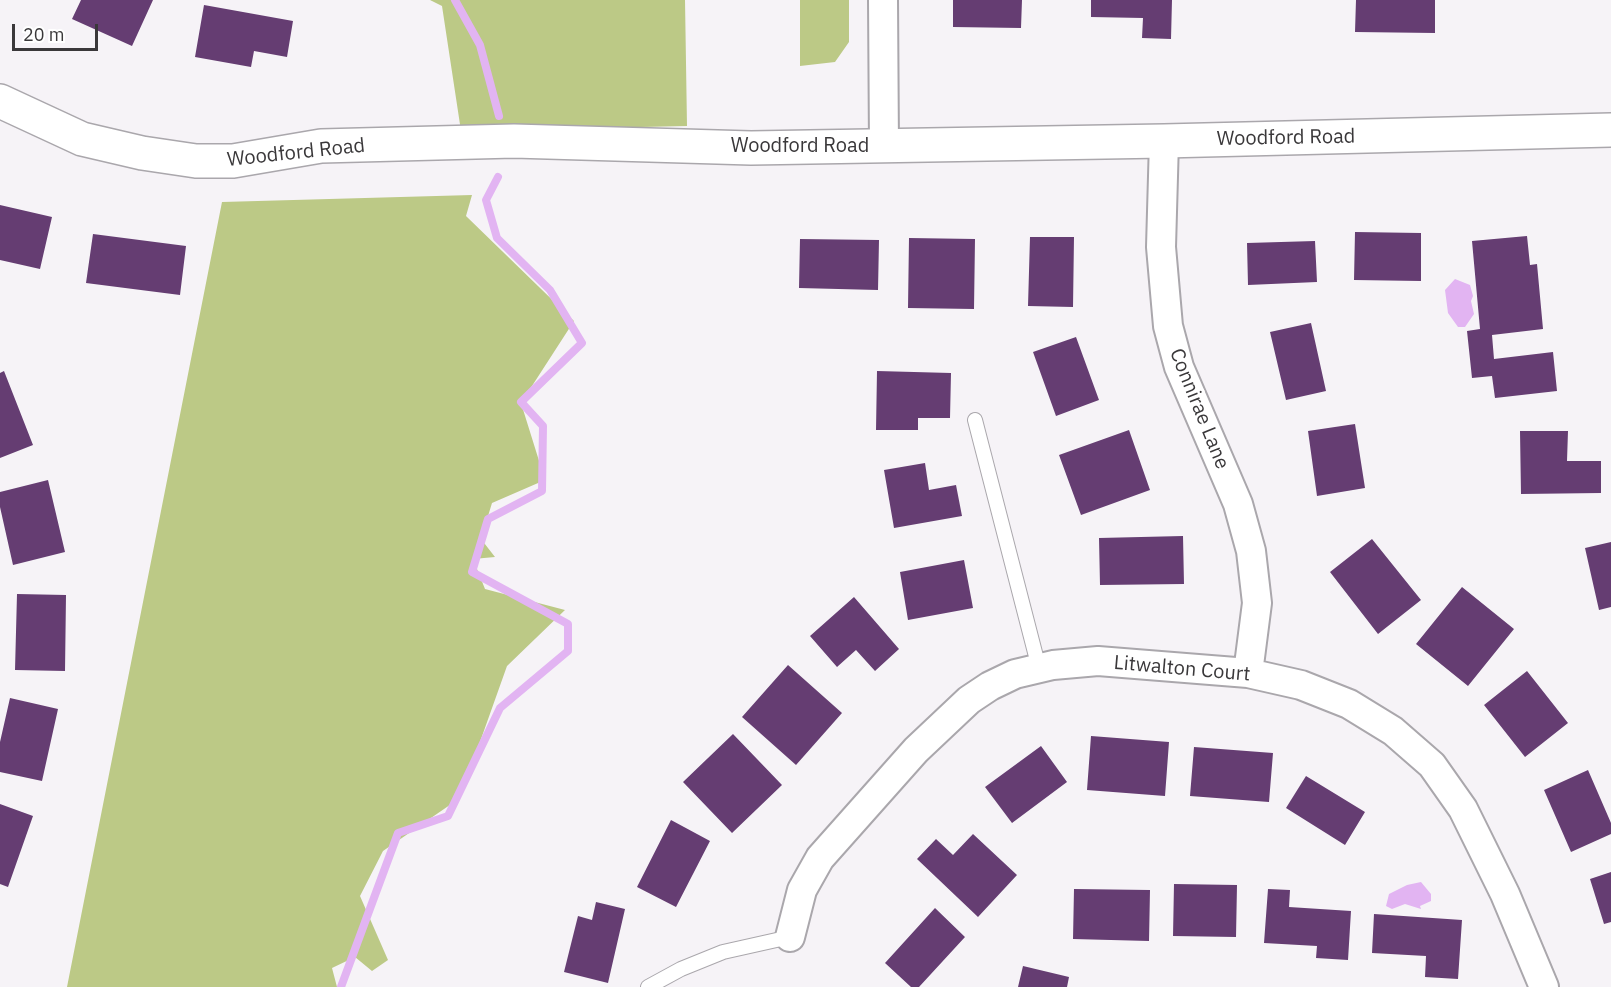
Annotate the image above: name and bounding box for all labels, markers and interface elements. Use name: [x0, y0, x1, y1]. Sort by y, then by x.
scale bar: [15, 12, 100, 50]
text: 20 m: [23, 23, 65, 46]
street label: Woodford Road: [1216, 125, 1356, 151]
street label: Woodford Road: [226, 134, 366, 172]
street label: Woodford Road: [731, 134, 869, 158]
street label: Connirae Lane: [1164, 345, 1234, 473]
street label: Litwalton Court: [1113, 651, 1251, 687]

